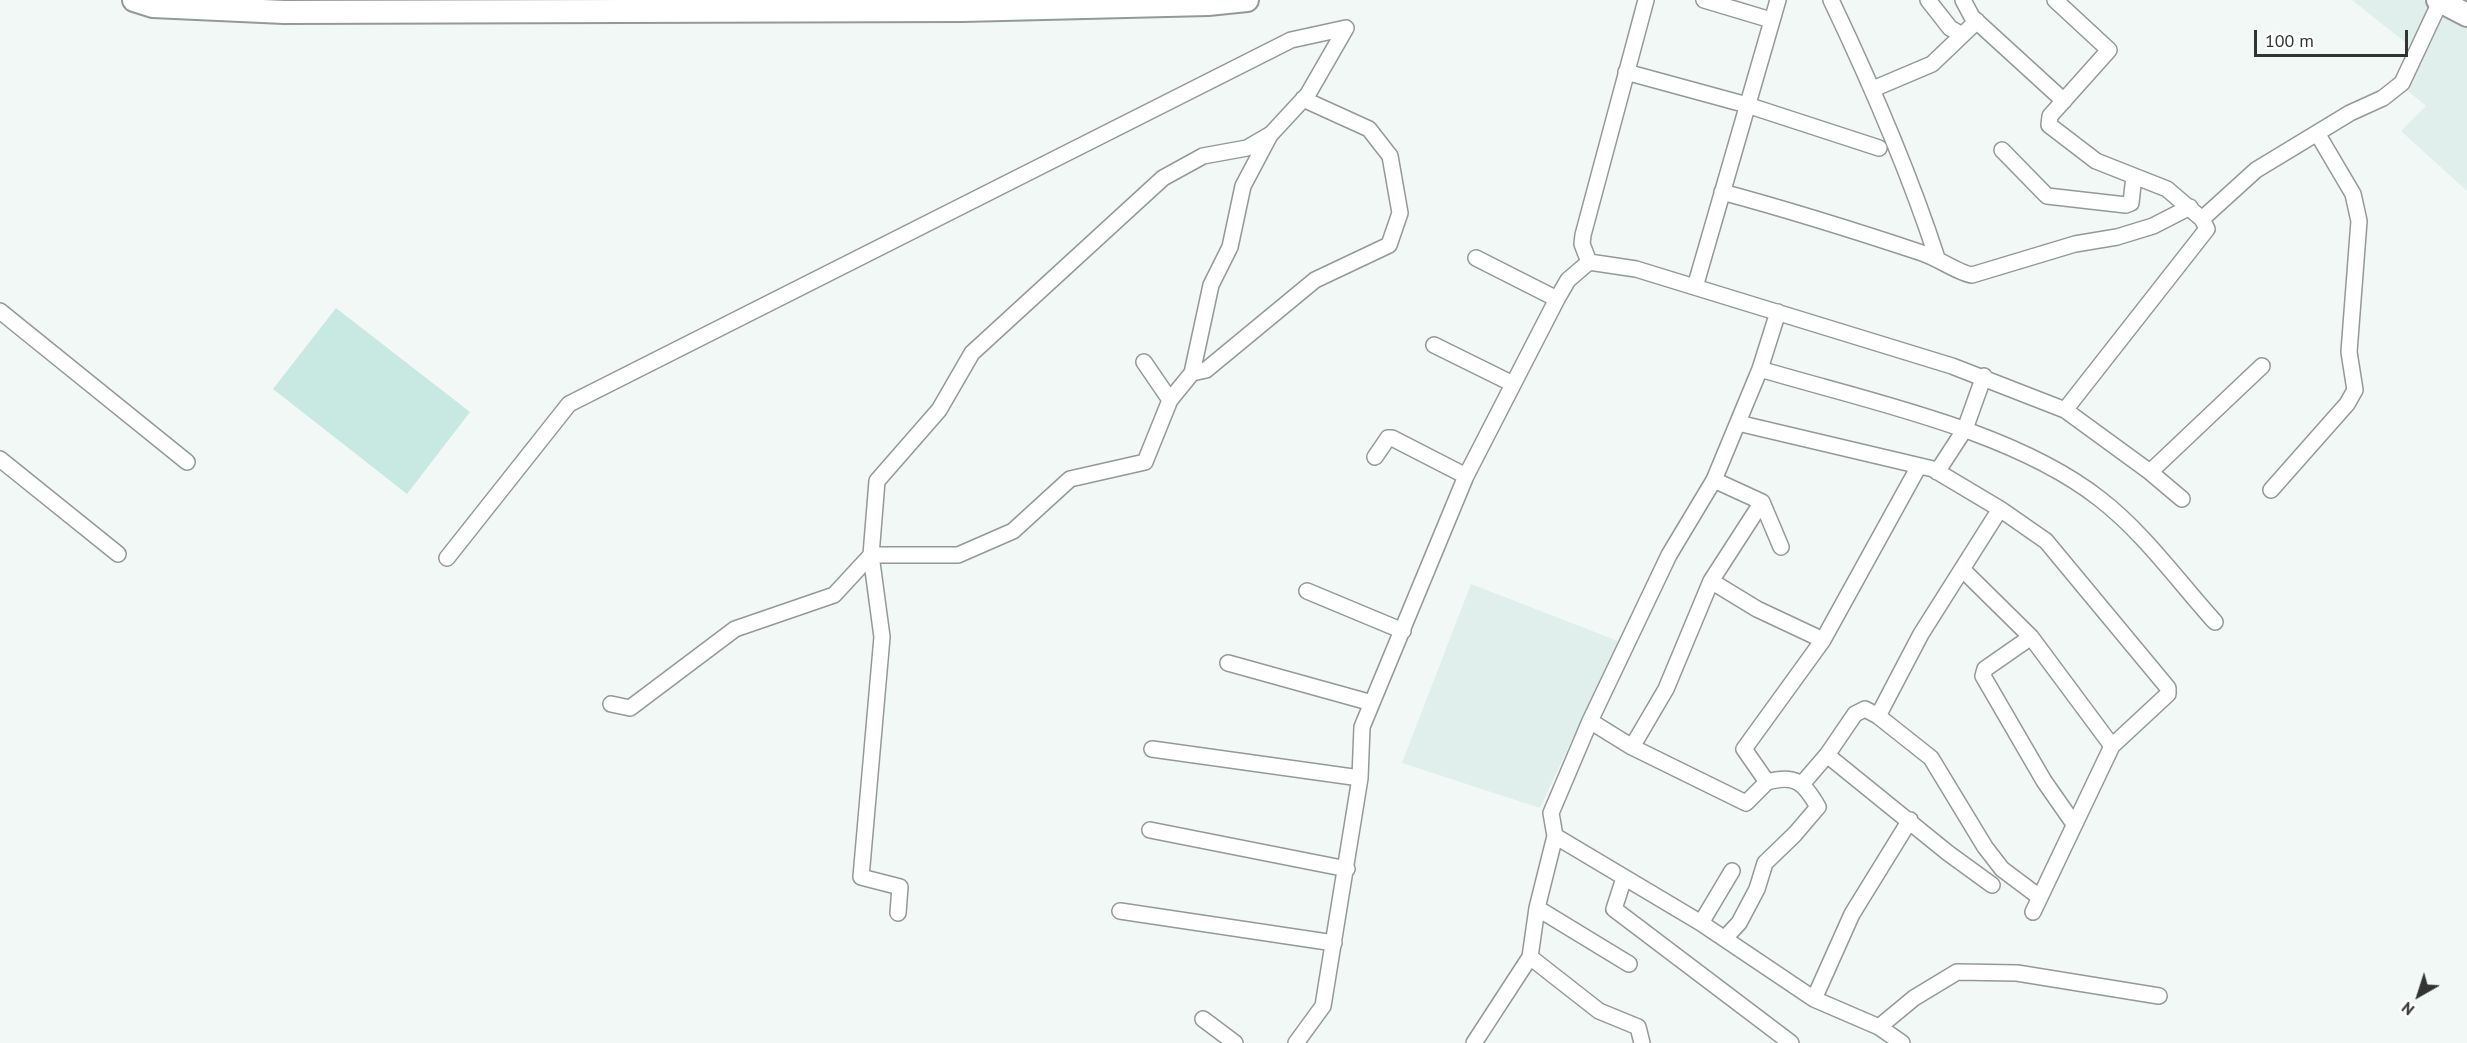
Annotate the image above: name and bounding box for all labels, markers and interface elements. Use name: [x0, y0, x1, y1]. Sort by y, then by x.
scale bar: [2257, 18, 2412, 56]
text: 100 m: [2265, 29, 2314, 52]
north arrow: [2389, 965, 2449, 1025]
text: N: [2397, 998, 2418, 1020]

